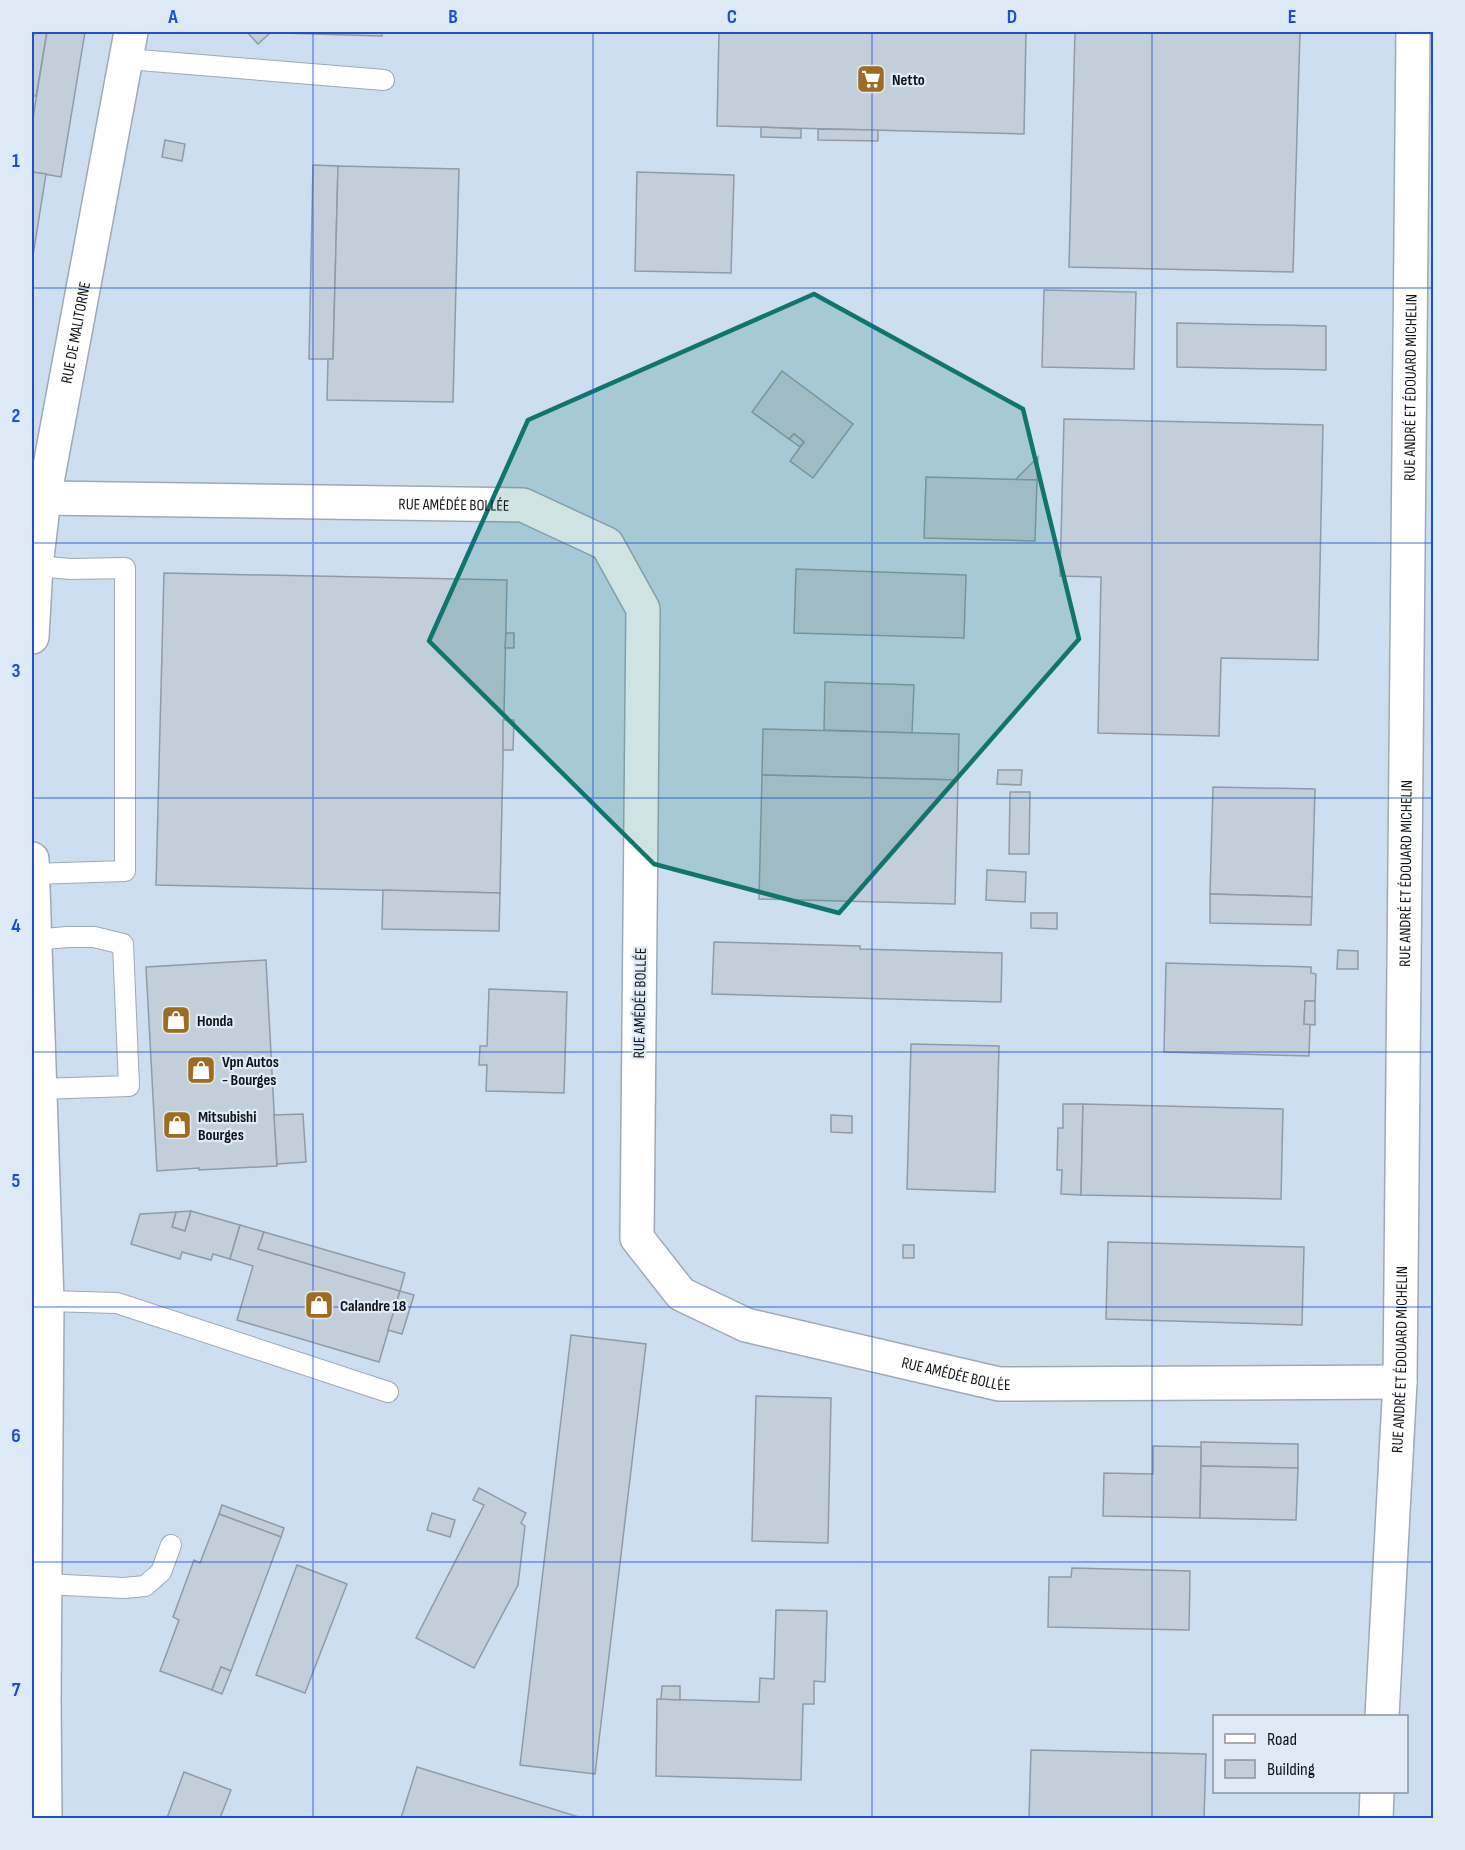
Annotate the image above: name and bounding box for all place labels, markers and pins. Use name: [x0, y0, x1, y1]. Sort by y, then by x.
supermarket icon: Netto: [855, 63, 887, 95]
place label: Netto: [892, 71, 925, 90]
shop icon: Honda: [160, 1004, 192, 1036]
place label: Honda: [197, 1012, 233, 1031]
place label: Vpn Autos - Bourges: [222, 1053, 279, 1090]
shop icon: Vpn Autos - Bourges: [185, 1054, 217, 1086]
place label: Mitsubishi Bourges: [198, 1108, 256, 1145]
shop icon: Mitsubishi Bourges: [161, 1109, 193, 1141]
shop icon: Calandre 18: [303, 1289, 335, 1321]
place label: Calandre 18: [340, 1297, 407, 1316]

